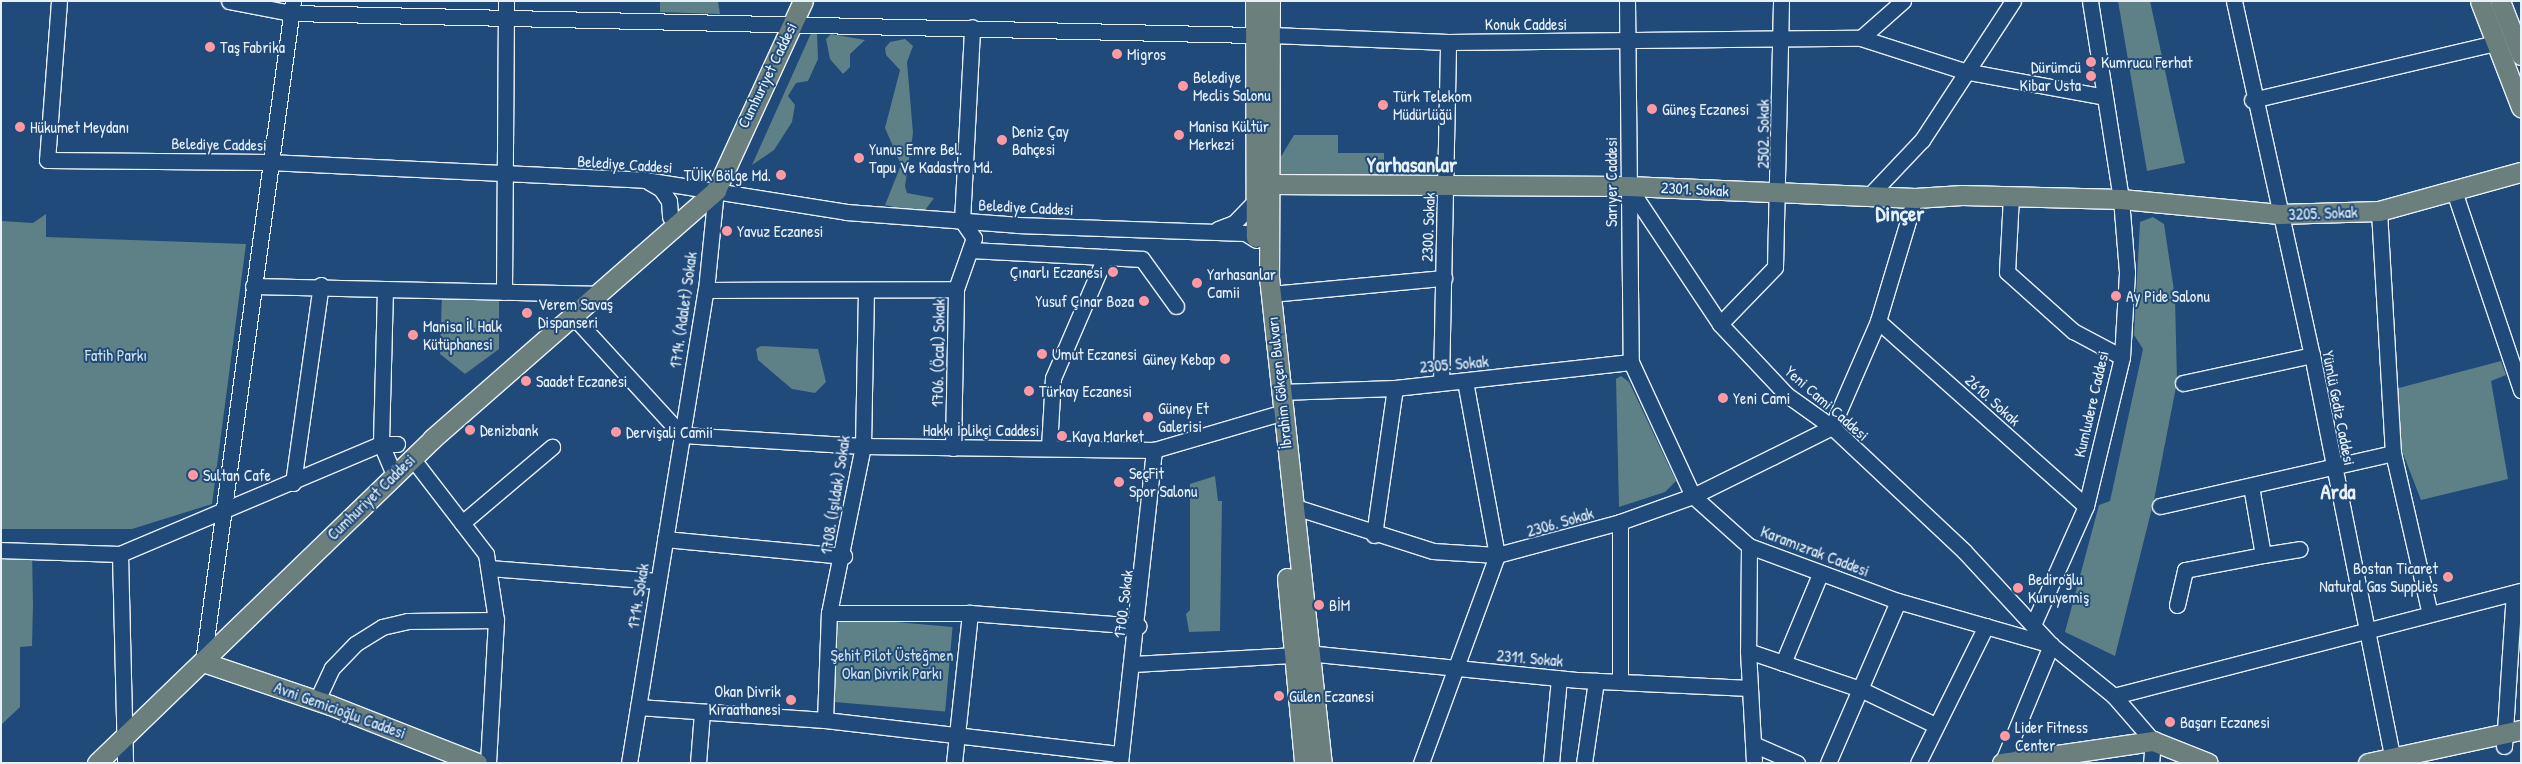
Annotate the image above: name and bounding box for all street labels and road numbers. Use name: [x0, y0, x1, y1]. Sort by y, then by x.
street label: Konuk Caddesi: [1485, 14, 1567, 34]
street label: Cumhuriyet Caddesi: [733, 19, 801, 131]
street label: 2502. Sokak: [1753, 99, 1773, 169]
street label: Belediye Caddesi: [171, 134, 267, 154]
street label: Sarıyer Caddesi: [1601, 137, 1621, 227]
street label: Belediye Caddesi: [577, 151, 673, 177]
street label: 2301. Sokak: [1661, 178, 1729, 200]
street label: 2300. Sokak: [1417, 192, 1439, 262]
street label: Belediye Caddesi: [978, 195, 1074, 219]
street label: 3205. Sokak: [2288, 202, 2358, 224]
street label: 1714. (Adalet) Sokak: [665, 251, 701, 369]
street label: 1706. (Öcal) Sokak: [927, 299, 949, 407]
street label: İbrahim Gökçen Bulvarı: [1262, 316, 1296, 450]
street label: Kumludere Caddesi: [2069, 349, 2113, 459]
street label: Yümlü Gediz Caddesi: [2318, 349, 2360, 467]
street label: 2305. Sokak: [1419, 351, 1489, 377]
street label: Yeni Cami Caddesi: [1781, 361, 1873, 445]
street label: 2610. Sokak: [1962, 370, 2024, 430]
street label: Hakkı İplikçi Caddesi: [923, 420, 1039, 440]
street label: 1708. (Işıldak) Sokak: [816, 434, 854, 556]
street label: Cumhuriyet Caddesi: [323, 450, 419, 544]
street label: 2306. Sokak: [1524, 503, 1596, 541]
street label: Karamızrak Caddesi: [1758, 521, 1872, 581]
street label: 1714. Sokak: [623, 562, 653, 630]
street label: 1700. Sokak: [1109, 569, 1137, 639]
street label: 2311. Sokak: [1496, 646, 1564, 670]
street label: Avni Gemicioğlu Caddesi: [272, 677, 408, 743]

